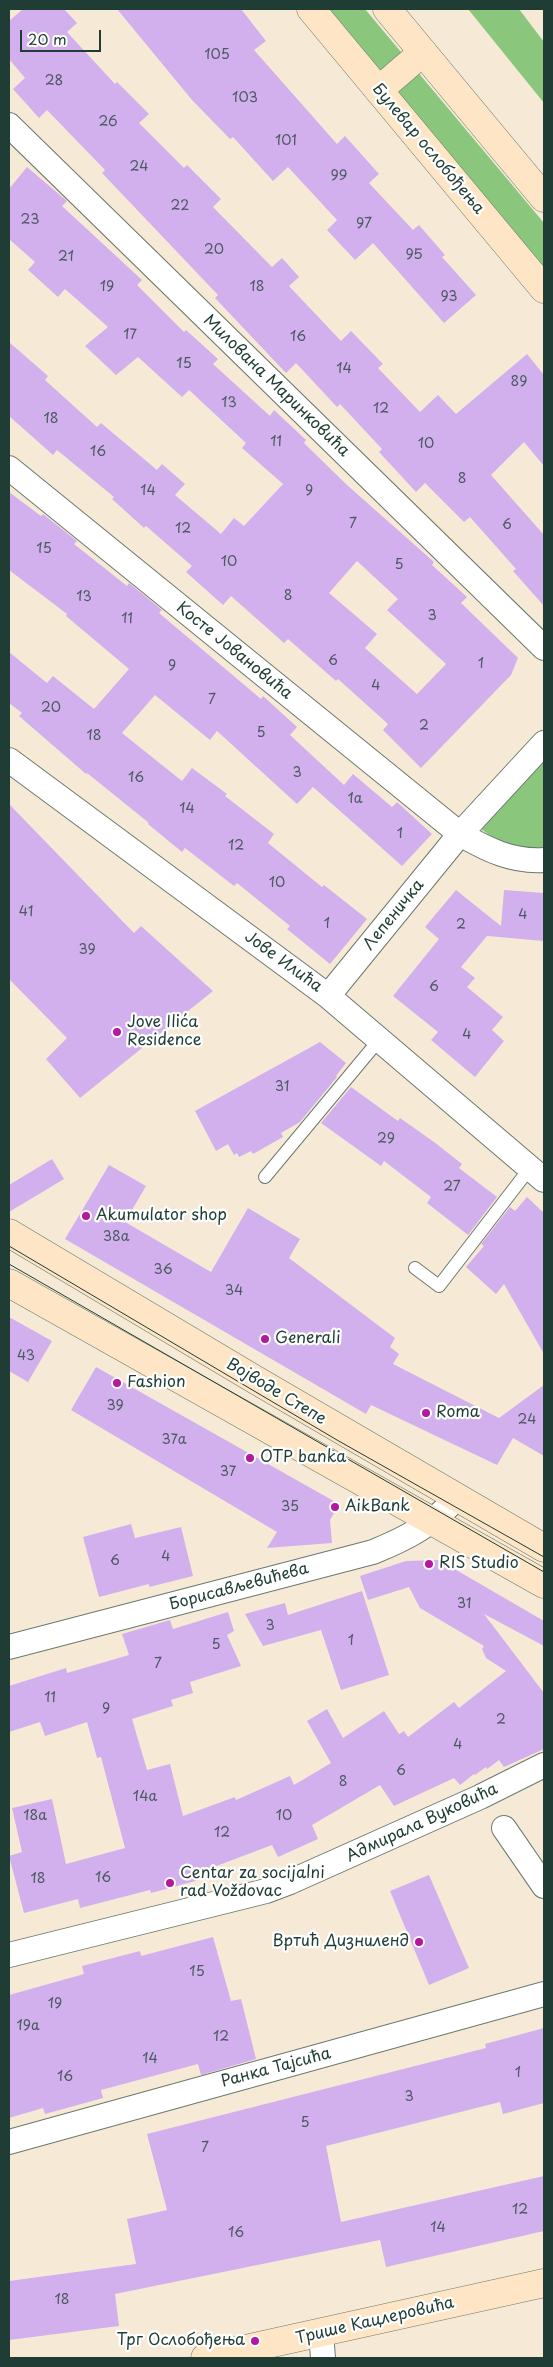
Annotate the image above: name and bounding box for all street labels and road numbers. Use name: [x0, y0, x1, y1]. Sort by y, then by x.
street label: Булевар ослобођења: [368, 80, 488, 218]
street label: Милована Маринковића: [199, 311, 353, 461]
street label: Косте Јовановића: [172, 598, 296, 704]
street label: Лепеничка: [360, 876, 428, 954]
street label: Јове Илића: [240, 927, 326, 997]
street label: Војводе Степе: [223, 1355, 329, 1429]
street label: Борисављевићева: [167, 1559, 311, 1615]
street label: Адмирала Вуковића: [343, 1779, 501, 1867]
street label: Ранка Тајсића: [219, 2044, 333, 2092]
street label: Трише Кацлеровића: [294, 2293, 456, 2349]

